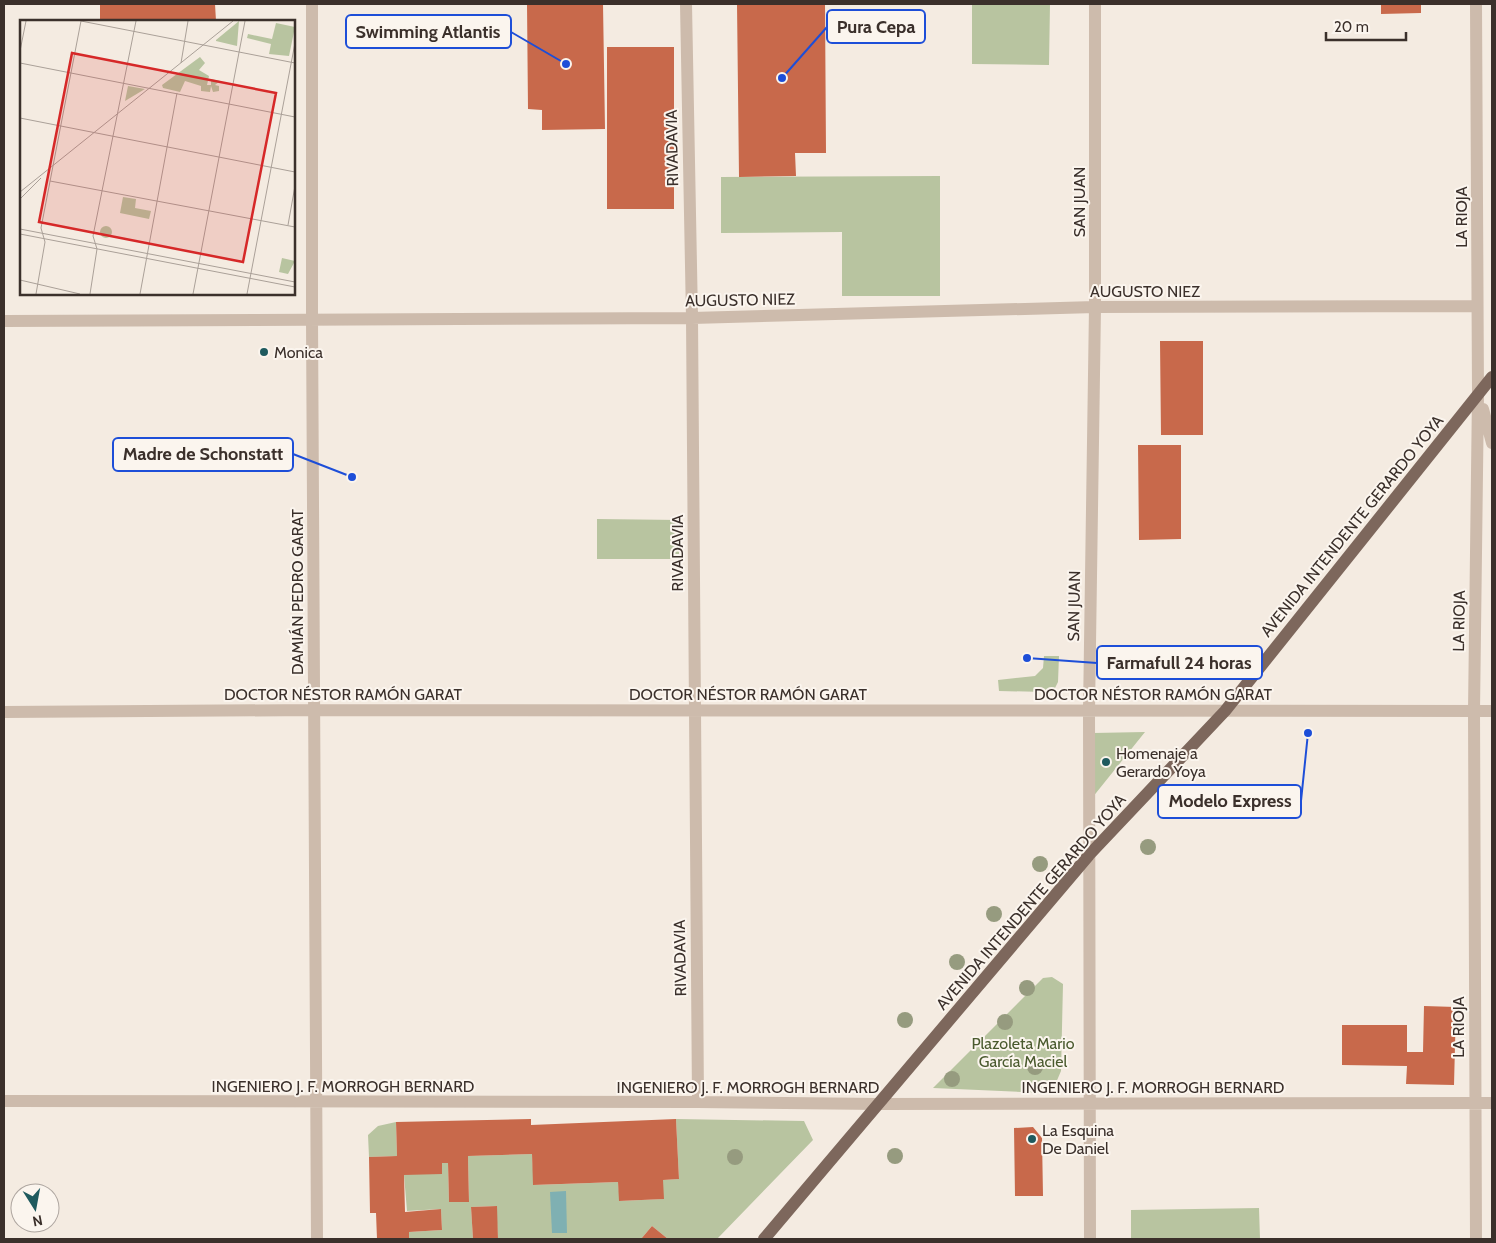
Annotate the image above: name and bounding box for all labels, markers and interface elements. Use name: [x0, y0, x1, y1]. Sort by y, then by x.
callout: Pura Cepa: [827, 10, 925, 43]
scale bar: [1326, 10, 1406, 42]
callout: Swimming Atlantis: [346, 15, 511, 48]
text: Pura Cepa: [837, 16, 915, 38]
text: 20 m: [1334, 18, 1369, 36]
inset map: [20, 20, 295, 295]
text: Swimming Atlantis: [356, 21, 501, 43]
street label: RIVADAVIA: [662, 109, 682, 187]
street label: SAN JUAN: [1070, 167, 1089, 237]
street label: LA RIOJA: [1452, 186, 1471, 248]
street label: AUGUSTO NIEZ: [1090, 282, 1200, 301]
street label: AUGUSTO NIEZ: [685, 290, 795, 310]
place label: Monica: [274, 343, 323, 362]
marker: Monica: [258, 346, 270, 358]
street label: AVENIDA INTENDENTE GERARDO YOYA: [1257, 411, 1447, 641]
callout: Madre de Schonstatt: [113, 438, 293, 471]
text: Madre de Schonstatt: [123, 443, 283, 465]
street label: DAMIÁN PEDRO GARAT: [288, 509, 307, 675]
street label: RIVADAVIA: [668, 514, 687, 591]
street label: SAN JUAN: [1064, 571, 1084, 641]
street label: LA RIOJA: [1449, 590, 1469, 652]
callout: Farmafull 24 horas: [1097, 646, 1262, 679]
text: Farmafull 24 horas: [1106, 652, 1252, 674]
street label: DOCTOR NÉSTOR RAMÓN GARAT: [224, 685, 463, 704]
street label: DOCTOR NÉSTOR RAMÓN GARAT: [629, 685, 868, 704]
street label: DOCTOR NÉSTOR RAMÓN GARAT: [1034, 685, 1273, 704]
place label: Homenaje a Gerardo Yoya: [1116, 744, 1206, 781]
marker: Homenaje a Gerardo Yoya: [1100, 756, 1112, 768]
callout: Modelo Express: [1158, 785, 1301, 818]
street label: AVENIDA INTENDENTE GERARDO YOYA: [932, 790, 1130, 1014]
text: Modelo Express: [1168, 790, 1292, 812]
street label: RIVADAVIA: [670, 919, 690, 997]
street label: LA RIOJA: [1449, 996, 1468, 1058]
park label: Plazoleta Mario García Maciel: [971, 1034, 1075, 1071]
street label: INGENIERO J. F. MORROGH BERNARD: [212, 1077, 474, 1096]
street label: INGENIERO J. F. MORROGH BERNARD: [617, 1078, 879, 1097]
street label: INGENIERO J. F. MORROGH BERNARD: [1022, 1078, 1284, 1097]
place label: La Esquina De Daniel: [1042, 1121, 1114, 1158]
marker: La Esquina De Daniel: [1026, 1133, 1038, 1145]
north arrow: [10, 1183, 60, 1233]
text: N: [31, 1211, 44, 1231]

